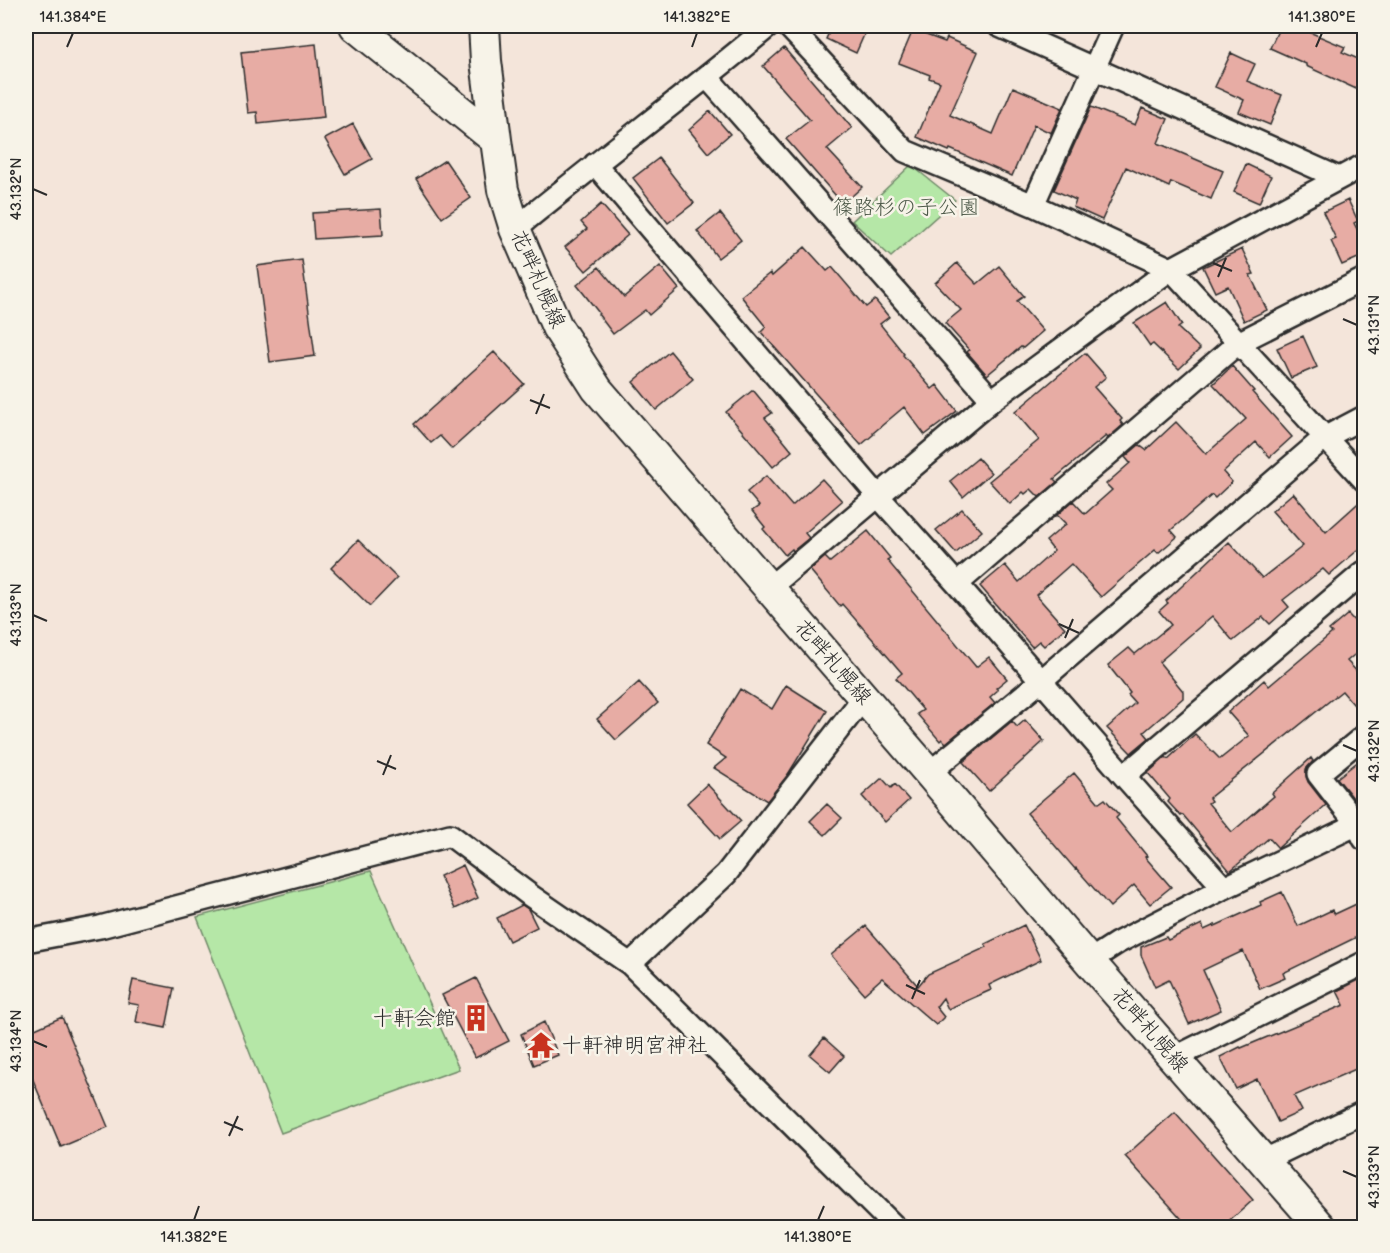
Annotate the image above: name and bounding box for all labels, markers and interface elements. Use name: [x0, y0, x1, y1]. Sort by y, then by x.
text: 141.384°E: [39, 8, 107, 27]
text: 141.382°E: [664, 8, 731, 27]
text: 141.380°E: [1288, 8, 1356, 27]
text: 43.132°N: [7, 158, 26, 220]
park label: 篠路杉の子公園: [833, 195, 980, 220]
street label: 花畔札幌線: [505, 226, 571, 332]
text: 43.131°N: [1365, 295, 1384, 355]
text: 43.133°N: [7, 583, 26, 647]
street label: 花畔札幌線: [789, 614, 877, 710]
text: 43.132°N: [1365, 720, 1384, 782]
street label: 花畔札幌線: [1106, 982, 1194, 1078]
building icon: 十軒会館: [461, 1003, 491, 1033]
place label: 十軒会館: [372, 1006, 456, 1031]
text: 43.134°N: [7, 1009, 26, 1073]
temple icon: 十軒神明宮神社: [526, 1030, 556, 1060]
place label: 十軒神明宮神社: [561, 1033, 708, 1058]
text: 43.133°N: [1365, 1145, 1384, 1209]
text: 141.382°E: [161, 1228, 228, 1247]
text: 141.380°E: [784, 1228, 852, 1247]

